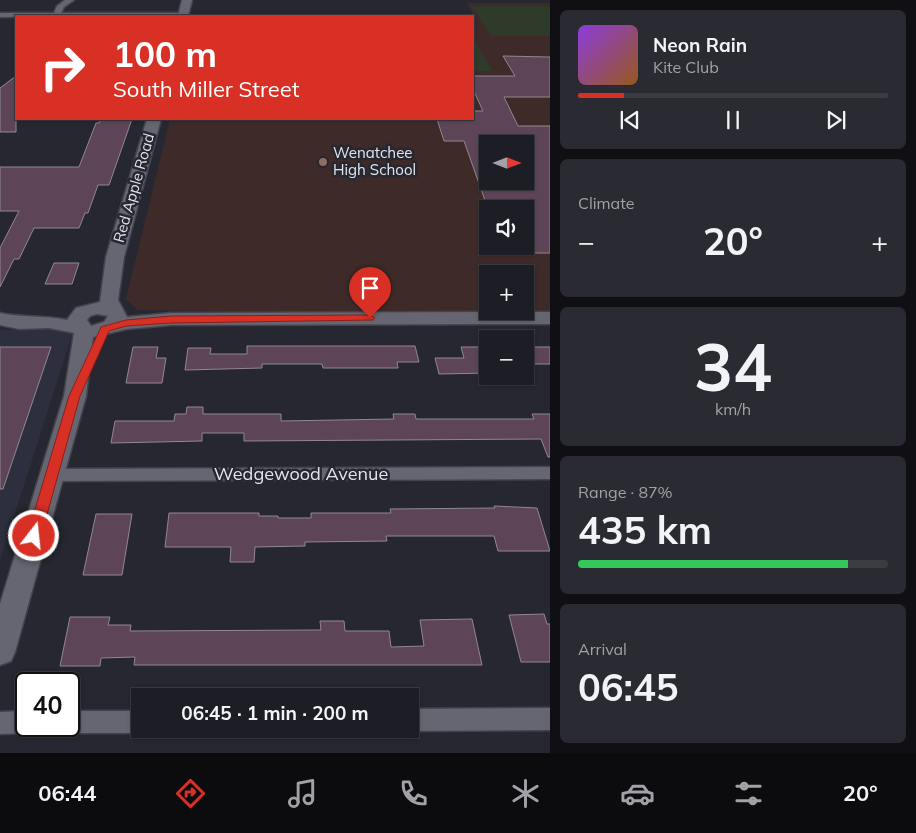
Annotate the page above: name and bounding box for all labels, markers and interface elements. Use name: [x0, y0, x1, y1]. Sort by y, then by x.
text: 100 m: [113, 32, 217, 76]
text: Neon Rain: [653, 33, 747, 57]
icon: right: [30, 35, 95, 100]
text: Kite Club: [653, 57, 719, 77]
text: South Miller Street: [113, 75, 299, 103]
icon: previous: [616, 106, 644, 134]
icon: pause: [719, 106, 747, 134]
icon: next: [822, 106, 850, 134]
street label: Red Apple Road: [109, 131, 158, 245]
north arrow: [479, 135, 534, 190]
map controls: [479, 135, 534, 385]
place label: Wenatchee High School: [333, 143, 416, 179]
marker: Wenatchee High School: [317, 156, 329, 168]
text: Climate: [578, 193, 634, 213]
button: sound: [479, 200, 534, 255]
text: 20°: [703, 217, 763, 265]
text: −: [578, 224, 595, 259]
text: +: [871, 224, 888, 259]
button: +: [479, 265, 534, 320]
pin: [349, 267, 391, 318]
icon: arrive: [356, 274, 384, 302]
text: 34: [694, 326, 772, 407]
button: −: [479, 330, 534, 385]
text: km/h: [715, 399, 751, 419]
street label: Wedgewood Avenue: [214, 462, 388, 485]
text: Range · 87%: [578, 482, 673, 502]
text: 435 km: [578, 506, 712, 554]
position arrow: [7, 509, 59, 561]
text: Arrival: [578, 639, 627, 659]
text: 06:45: [578, 663, 679, 711]
speed limit sign: 40: [15, 672, 80, 737]
text: 06:45 · 1 min · 200 m: [181, 701, 369, 725]
icon: directions: [173, 776, 208, 811]
icon: music: [285, 776, 320, 811]
icon: phone: [396, 776, 431, 811]
icon: climate: [508, 776, 543, 811]
icon: car: [620, 776, 655, 811]
icon: filters: [731, 776, 766, 811]
text: 06:44: [38, 779, 97, 807]
text: 20°: [843, 779, 878, 807]

